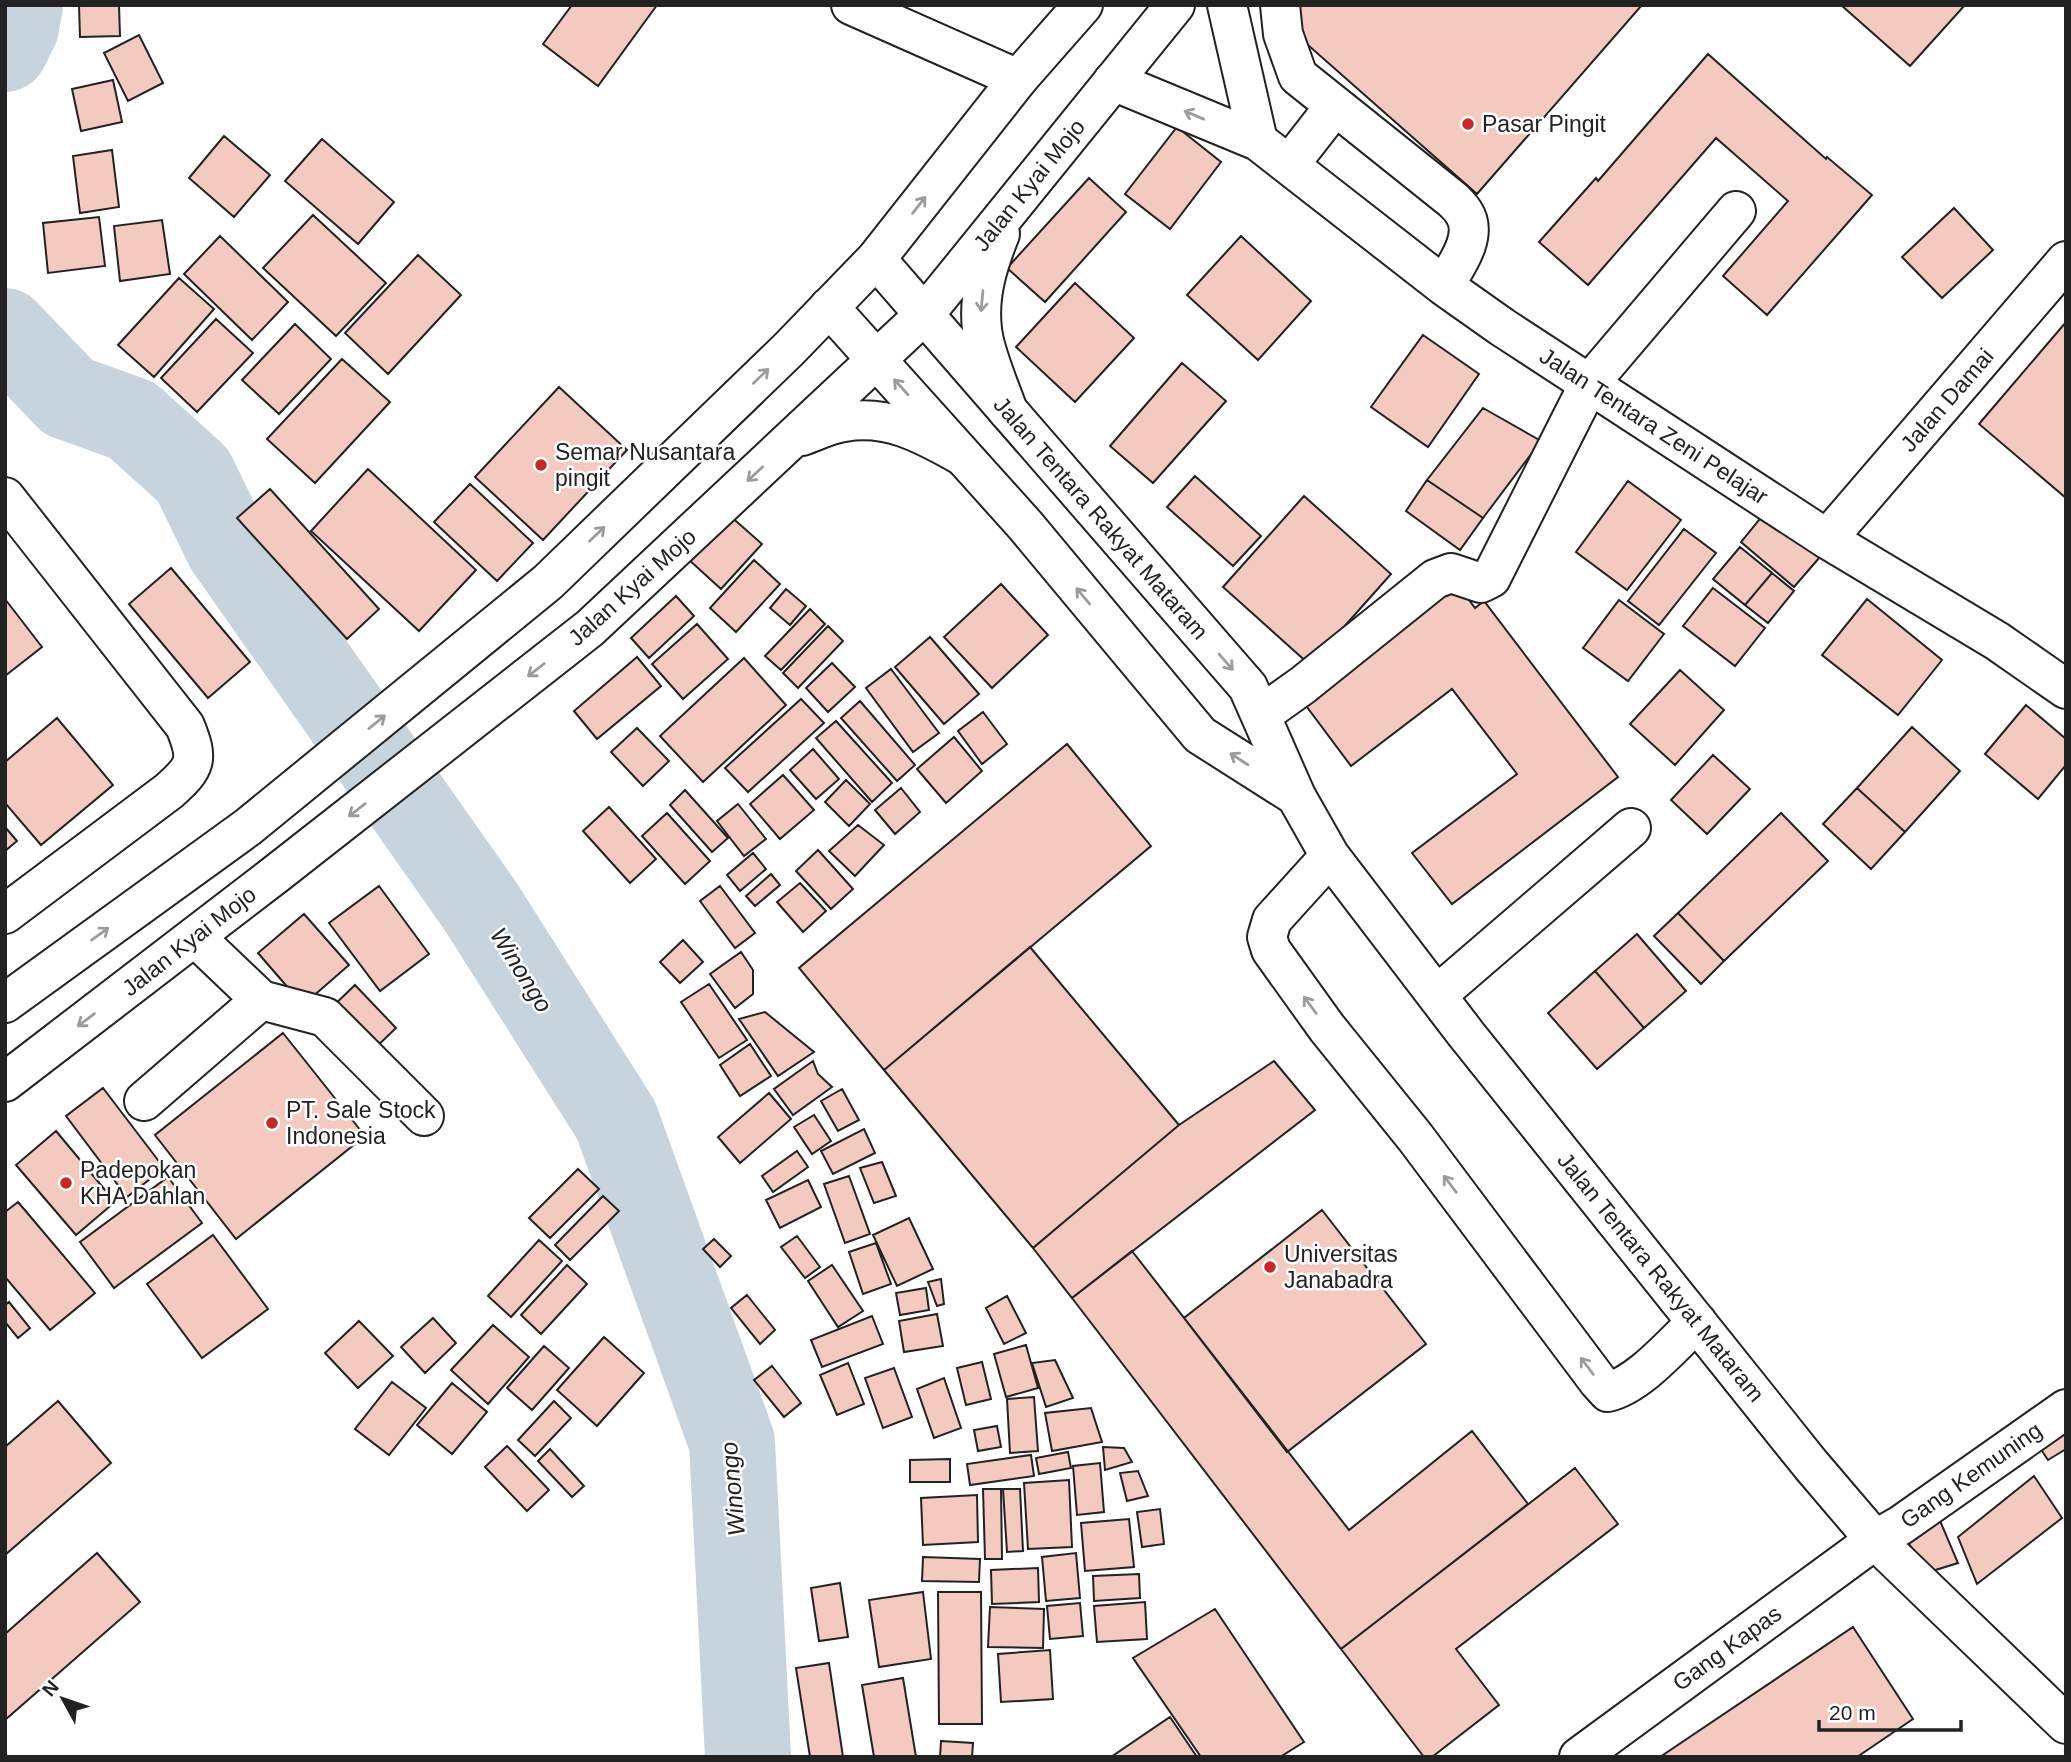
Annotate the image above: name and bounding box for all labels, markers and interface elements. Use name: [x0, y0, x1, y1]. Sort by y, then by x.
one-way arrow: [1184, 108, 1206, 121]
place label: Pasar Pingit: [1482, 111, 1607, 137]
street label: Jalan Kyai Mojo: [968, 114, 1090, 256]
marker: Pasar Pingit: [1460, 116, 1476, 132]
one-way arrow: [911, 197, 926, 215]
one-way arrow: [975, 289, 988, 311]
street label: Jalan Tentara Zeni Pelajar: [1535, 342, 1773, 510]
street label: Jalan Damai: [1895, 343, 1999, 457]
one-way arrow: [752, 368, 769, 385]
one-way arrow: [893, 378, 909, 396]
street label: Jalan Tentara Rakyat Mataram: [989, 391, 1213, 645]
place label: Semar Nusantara pingit: [555, 439, 735, 491]
marker: Semar Nusantara pingit: [533, 457, 549, 473]
one-way arrow: [746, 466, 764, 482]
street label: Jalan Kyai Mojo: [563, 523, 701, 651]
one-way arrow: [589, 526, 606, 543]
one-way arrow: [1075, 587, 1091, 605]
one-way arrow: [1218, 653, 1235, 670]
one-way arrow: [528, 662, 546, 678]
one-way arrow: [368, 714, 386, 729]
one-way arrow: [1229, 752, 1249, 766]
one-way arrow: [349, 803, 367, 818]
street label: Jalan Kyai Mojo: [117, 881, 261, 1001]
water label: Winongo: [485, 923, 558, 1017]
one-way arrow: [90, 927, 109, 941]
one-way arrow: [1303, 996, 1317, 1015]
one-way arrow: [78, 1012, 96, 1027]
place label: PT. Sale Stock Indonesia: [286, 1097, 436, 1149]
marker: PT. Sale Stock Indonesia: [264, 1115, 280, 1131]
street label: Jalan Tentara Rakyat Mataram: [1552, 1147, 1770, 1407]
place label: Padepokan KHA Dahlan: [80, 1157, 205, 1209]
marker: Padepokan KHA Dahlan: [58, 1175, 74, 1191]
one-way arrow: [1443, 1175, 1458, 1194]
place label: Universitas Janabadra: [1284, 1241, 1398, 1293]
marker: Universitas Janabadra: [1262, 1259, 1278, 1275]
one-way arrow: [1580, 1357, 1594, 1376]
street label: Gang Kemuning: [1895, 1417, 2047, 1533]
water label: Winongo: [715, 1441, 750, 1537]
street label: Gang Kapas: [1668, 1600, 1786, 1696]
north arrow: [28, 1664, 98, 1734]
text: N: [38, 1676, 63, 1700]
scale bar: [1819, 1688, 1961, 1732]
text: 20 m: [1829, 1701, 1876, 1724]

